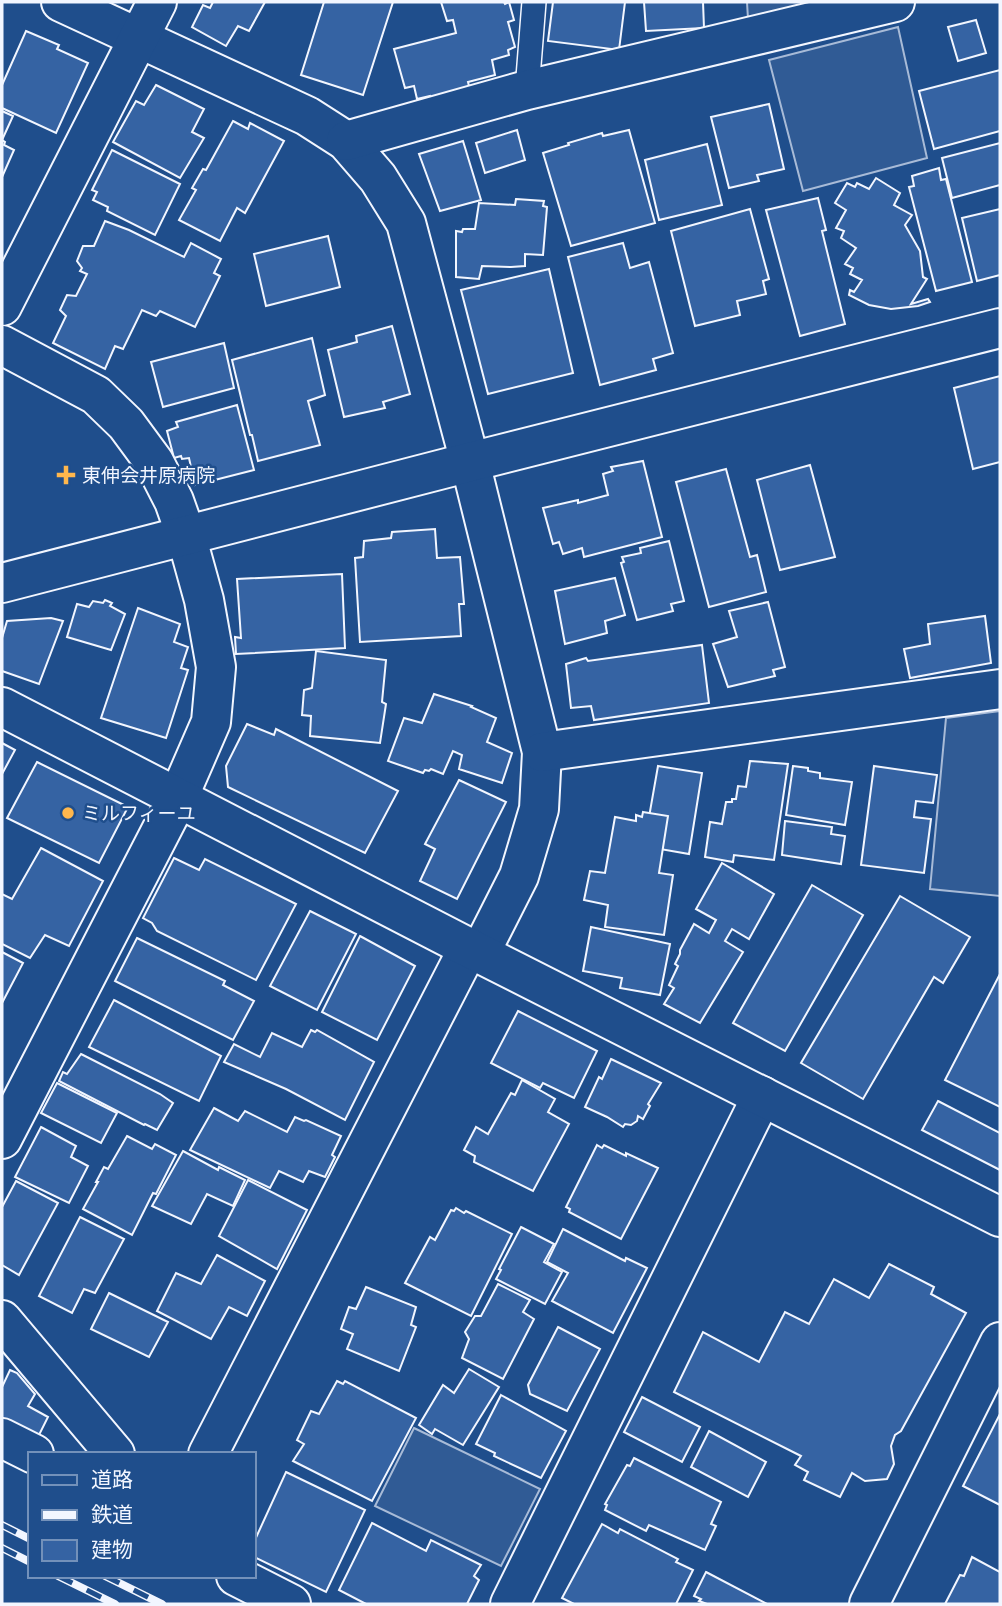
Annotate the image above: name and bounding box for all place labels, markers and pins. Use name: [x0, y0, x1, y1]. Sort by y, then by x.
place label: 東伸会井原病院: [82, 463, 215, 486]
marker: 東伸会井原病院: [56, 465, 76, 485]
place label: ミルフィーユ: [82, 801, 196, 824]
marker: ミルフィーユ: [60, 805, 76, 821]

